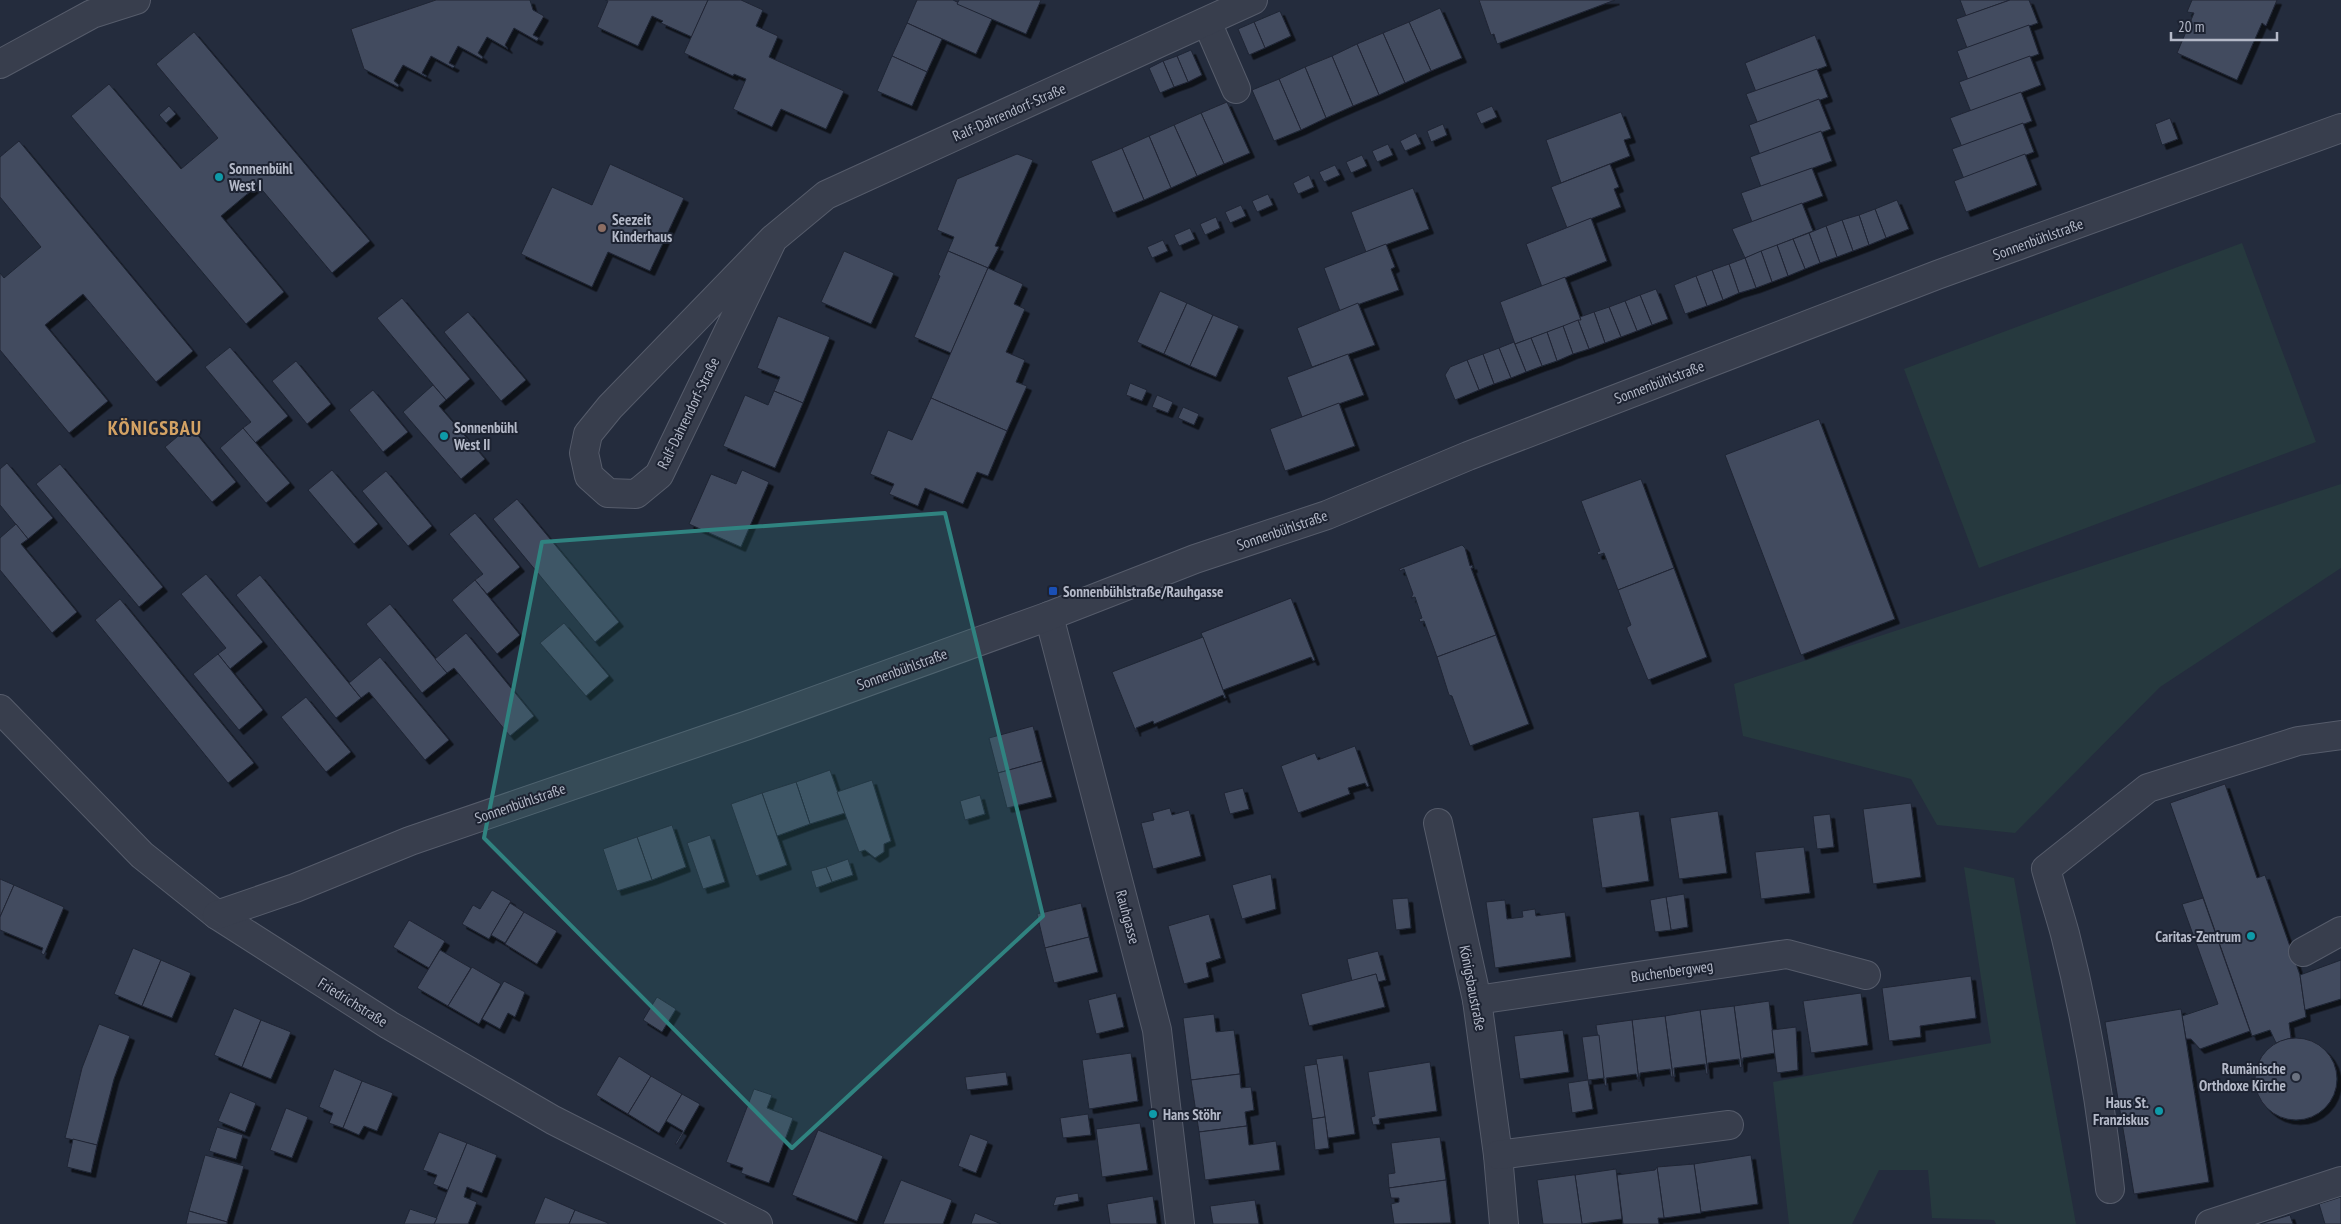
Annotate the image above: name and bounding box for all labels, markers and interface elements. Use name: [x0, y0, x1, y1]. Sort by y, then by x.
scale bar: [2171, 10, 2277, 42]
text: 20 m: [2178, 17, 2204, 36]
street label: Ralf-Dahrendorf-Straße: [950, 79, 1068, 145]
place label: Sonnenbühl West I: [228, 159, 293, 195]
marker: Sonnenbühl West I: [213, 171, 225, 183]
place label: Seezeit Kinderhaus: [612, 210, 672, 246]
street label: Sonnenbühlstraße: [1990, 214, 2086, 264]
marker: Seezeit Kinderhaus: [596, 222, 608, 234]
street label: Ralf-Dahrendorf-Straße: [653, 354, 723, 472]
street label: Sonnenbühlstraße: [1611, 356, 1707, 408]
district label: KÖNIGSBAU: [108, 415, 202, 441]
place label: Sonnenbühl West II: [453, 418, 518, 454]
marker: Sonnenbühl West II: [438, 430, 450, 442]
street label: Sonnenbühlstraße: [1234, 506, 1330, 554]
place label: Sonnenbühlstraße/Rauhgasse: [1063, 582, 1223, 601]
marker: Sonnenbühlstraße/Rauhgasse: [1047, 585, 1059, 597]
street label: Sonnenbühlstraße: [854, 644, 950, 694]
street label: Sonnenbühlstraße: [472, 779, 568, 827]
street label: Rauhgasse: [1112, 888, 1144, 946]
place label: Caritas-Zentrum: [2155, 927, 2241, 946]
marker: Caritas-Zentrum: [2245, 930, 2257, 942]
street label: Königsbaustraße: [1455, 944, 1491, 1032]
street label: Buchenbergweg: [1630, 956, 1714, 986]
street label: Friedrichstraße: [315, 973, 391, 1031]
place label: Rumänische Orthdoxe Kirche: [2199, 1059, 2286, 1095]
marker: Rumänische Orthdoxe Kirche: [2290, 1071, 2302, 1083]
place label: Haus St. Franziskus: [2093, 1093, 2149, 1129]
place label: Hans Stöhr: [1163, 1105, 1222, 1124]
marker: Haus St. Franziskus: [2153, 1105, 2165, 1117]
marker: Hans Stöhr: [1147, 1108, 1159, 1120]

